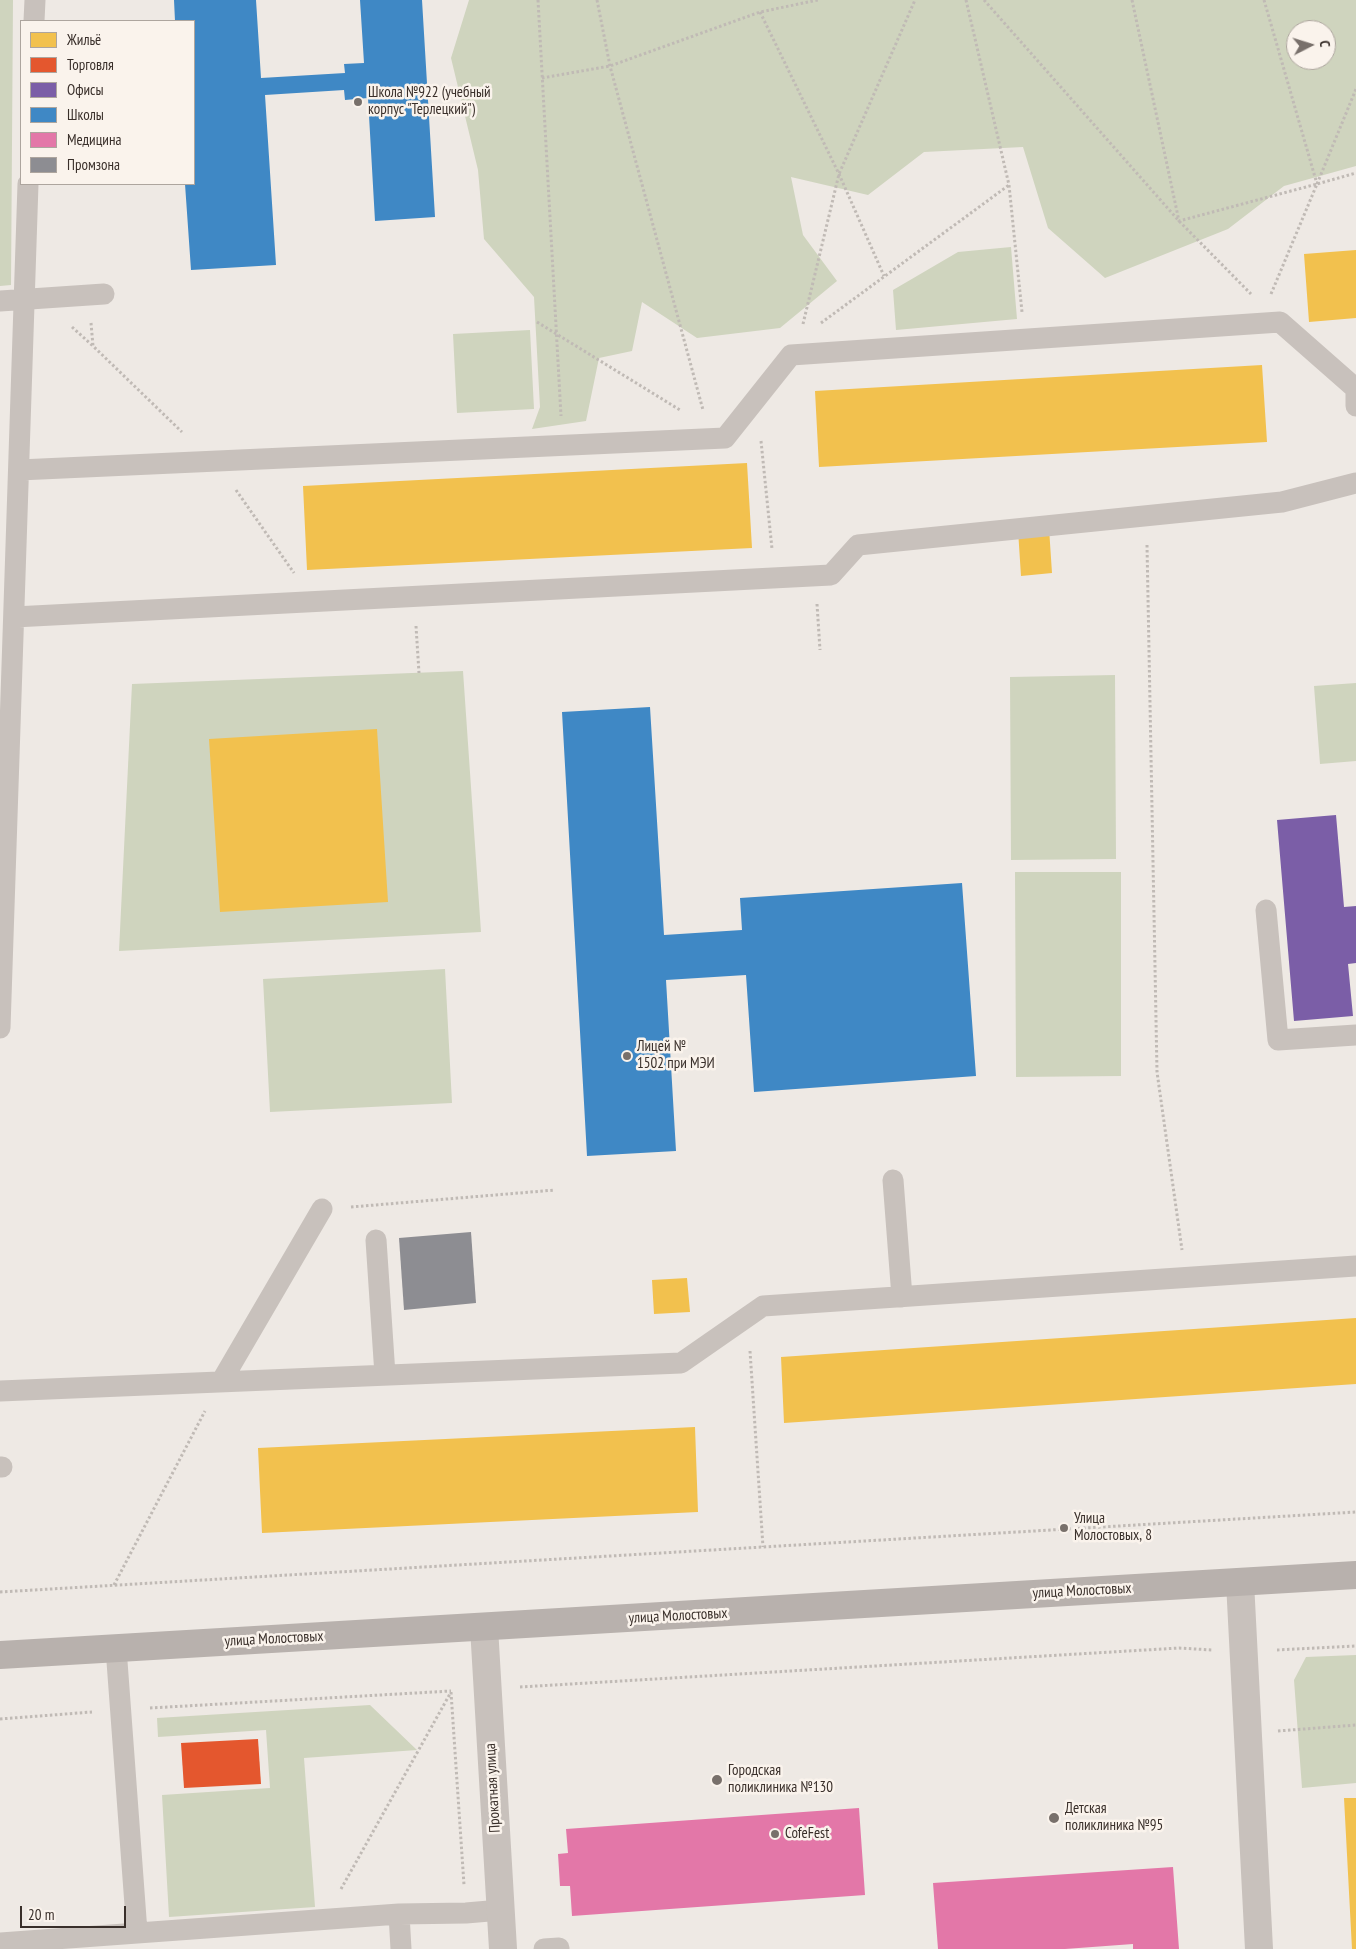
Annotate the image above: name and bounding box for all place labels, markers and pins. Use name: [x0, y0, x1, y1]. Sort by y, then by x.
place label: Школа №922 (учебный корпус "Терлецкий"): [368, 84, 491, 119]
marker: Школа №922 (учебный корпус "Терлецкий"): [352, 96, 364, 108]
place label: Лицей № 1502 при МЭИ: [637, 1038, 715, 1073]
marker: Лицей № 1502 при МЭИ: [621, 1050, 633, 1062]
place label: Улица Молостовых, 8: [1074, 1510, 1152, 1545]
marker: Улица Молостовых, 8: [1058, 1522, 1070, 1534]
place label: Городская поликлиника №130: [728, 1762, 833, 1797]
marker: Городская поликлиника №130: [710, 1773, 724, 1787]
place label: Детская поликлиника №95: [1065, 1800, 1163, 1835]
marker: Детская поликлиника №95: [1047, 1811, 1061, 1825]
place label: CofeFest: [785, 1825, 829, 1843]
marker: CofeFest: [769, 1828, 781, 1840]

